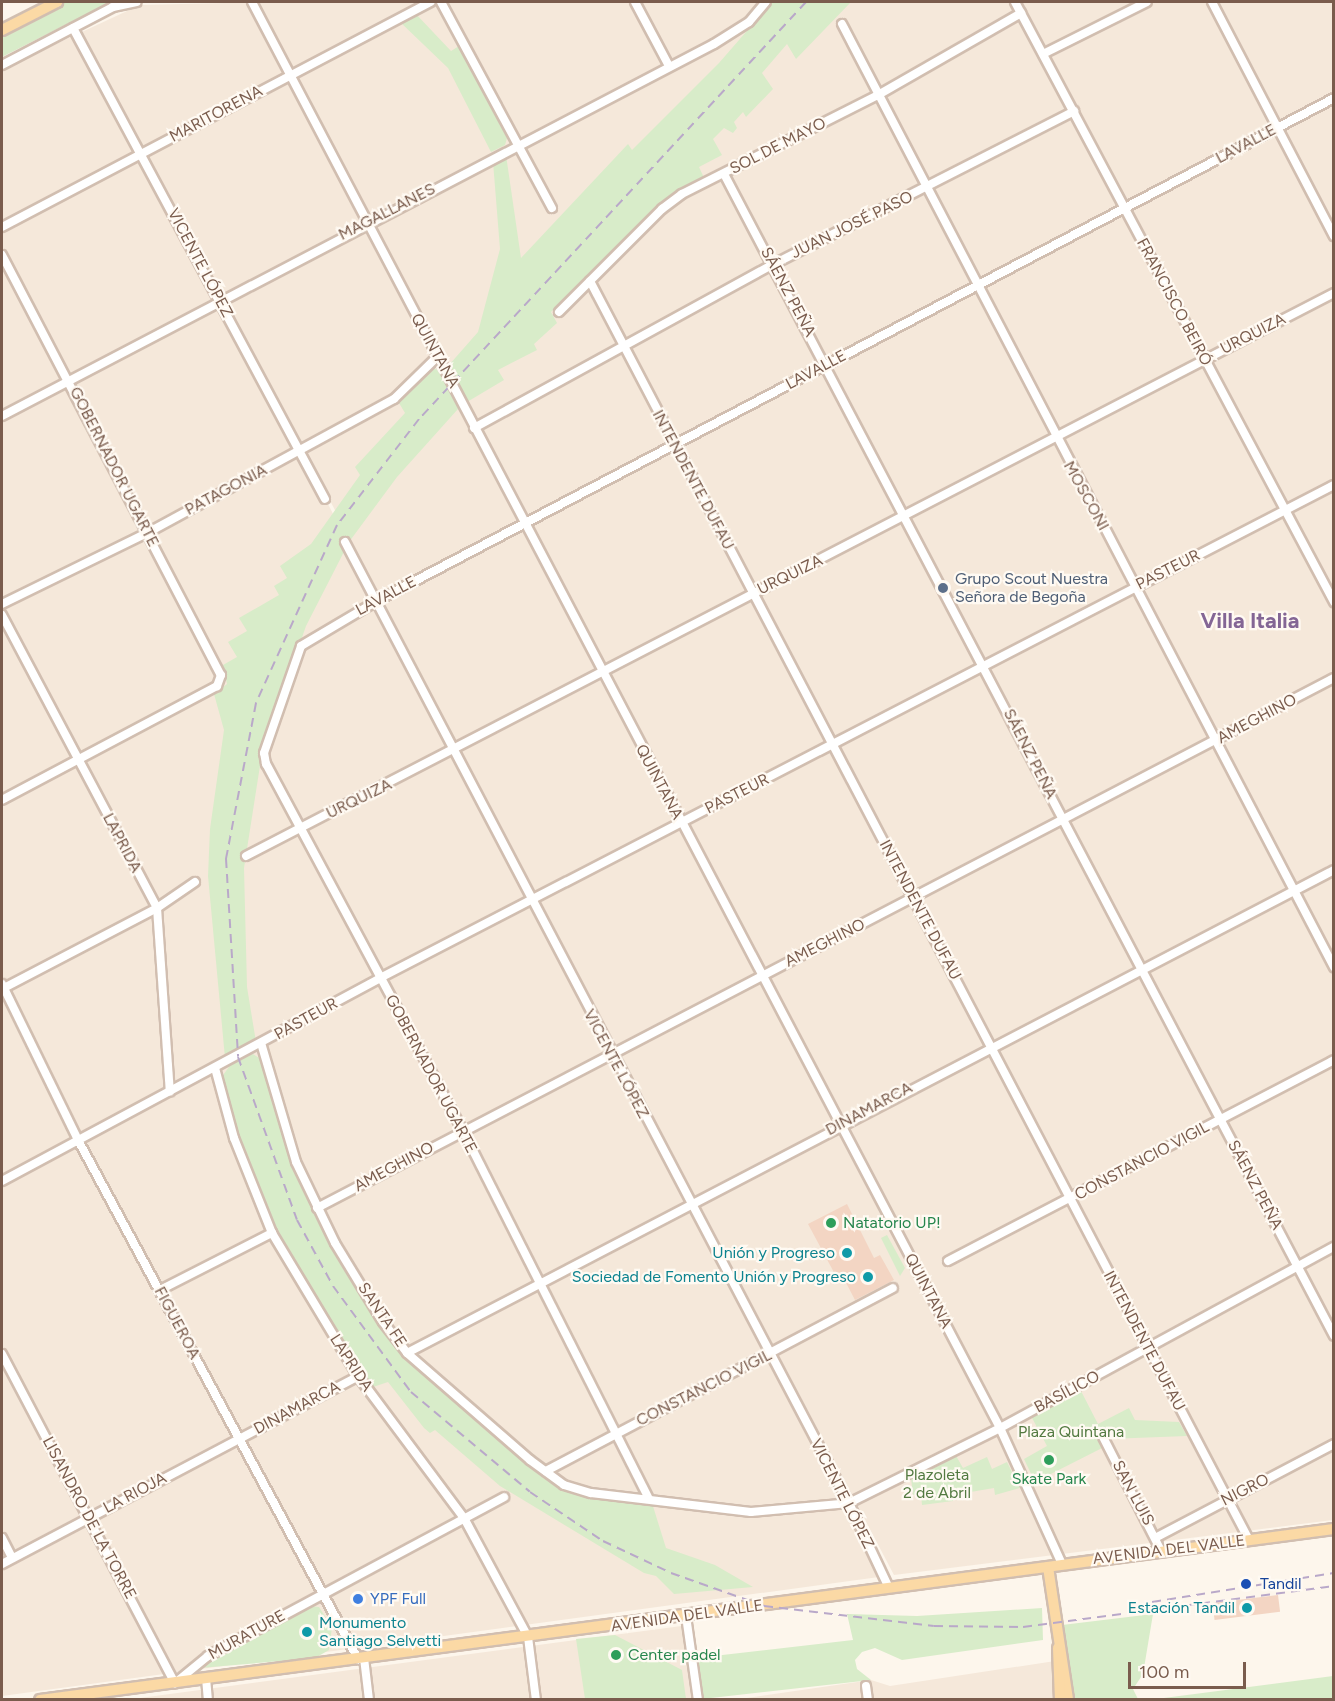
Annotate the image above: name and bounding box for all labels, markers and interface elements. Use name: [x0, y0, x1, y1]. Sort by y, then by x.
street label: MARITORENA: [166, 81, 266, 147]
street label: SOL DE MAYO: [727, 114, 829, 178]
street label: LAVALLE: [1212, 120, 1280, 168]
street label: MAGALLANES: [335, 179, 439, 245]
street label: JUAN JOSÉ PASO: [788, 187, 916, 263]
street label: VICENTE LÓPEZ: [163, 205, 237, 321]
street label: FRANCISCO BEIRÓ: [1132, 235, 1216, 369]
street label: SÁENZ PEÑA: [756, 244, 820, 340]
street label: URQUIZA: [1217, 309, 1289, 359]
street label: QUINTANA: [407, 310, 463, 392]
street label: LAVALLE: [782, 346, 850, 394]
street label: GOBERNADOR UGARTE: [65, 384, 163, 550]
street label: INTENDENTE DUFAU: [648, 407, 738, 553]
street label: MOSCONI: [1059, 458, 1113, 534]
street label: PATAGONIA: [182, 460, 270, 520]
street label: PASTEUR: [1133, 546, 1203, 594]
street label: URQUIZA: [754, 551, 826, 599]
place label: Grupo Scout Nuestra Señora de Begoña: [955, 569, 1108, 607]
street label: LAVALLE: [352, 572, 420, 620]
marker: Grupo Scout Nuestra Señora de Begoña: [936, 581, 950, 595]
district label: Villa Italia: [1200, 608, 1300, 634]
street label: AMEGHINO: [1214, 690, 1300, 748]
street label: SÁENZ PEÑA: [999, 706, 1061, 802]
street label: QUINTANA: [631, 741, 687, 823]
street label: PASTEUR: [702, 770, 772, 818]
street label: URQUIZA: [323, 775, 395, 823]
street label: LAPRIDA: [98, 810, 146, 876]
street label: INTENDENTE DUFAU: [875, 837, 965, 983]
street label: AMEGHINO: [782, 915, 868, 971]
street label: GOBERNADOR UGARTE: [381, 991, 481, 1157]
street label: PASTEUR: [271, 994, 341, 1044]
street label: VICENTE LÓPEZ: [579, 1006, 653, 1122]
street label: DINAMARCA: [822, 1078, 916, 1140]
street label: CONSTANCIO VIGIL: [1072, 1117, 1212, 1205]
street label: SÁENZ PEÑA: [1223, 1137, 1287, 1233]
street label: AMEGHINO: [351, 1138, 437, 1196]
place label: Natatorio UP!: [843, 1213, 941, 1233]
marker: Natatorio UP!: [824, 1216, 838, 1230]
place label: Unión y Progreso: [712, 1243, 835, 1263]
marker: Unión y Progreso: [840, 1246, 854, 1260]
street label: QUINTANA: [900, 1250, 956, 1332]
place label: Sociedad de Fomento Unión y Progreso: [572, 1267, 856, 1287]
street label: INTENDENTE DUFAU: [1099, 1268, 1189, 1414]
marker: Sociedad de Fomento Unión y Progreso: [861, 1270, 875, 1284]
street label: SANTA FE: [353, 1279, 411, 1351]
street label: FIGUEROA: [150, 1284, 204, 1362]
street label: LAPRIDA: [325, 1331, 377, 1395]
street label: CONSTANCIO VIGIL: [633, 1346, 775, 1430]
street label: BASÍLICO: [1031, 1367, 1103, 1417]
street label: DINAMARCA: [250, 1377, 344, 1439]
park label: Plaza Quintana: [1018, 1422, 1124, 1442]
street label: LISANDRO DE LA TORRE: [38, 1433, 140, 1603]
street label: VICENTE LÓPEZ: [806, 1436, 878, 1552]
marker: Skate Park: [1042, 1453, 1056, 1467]
street label: SAN LUIS: [1108, 1457, 1158, 1529]
park label: Plazoleta 2 de Abril: [903, 1465, 971, 1503]
street label: LA RIOJA: [100, 1468, 170, 1518]
place label: Skate Park: [1012, 1469, 1086, 1489]
street label: NIGRO: [1218, 1470, 1272, 1510]
street label: AVENIDA DEL VALLE: [1092, 1531, 1246, 1569]
place label: Tandil: [1260, 1574, 1302, 1594]
marker: Tandil: [1237, 1575, 1255, 1593]
place label: YPF Full: [370, 1589, 426, 1609]
marker: YPF Full: [351, 1592, 365, 1606]
street label: AVENIDA DEL VALLE: [610, 1596, 764, 1636]
place label: Estación Tandil: [1128, 1598, 1235, 1618]
marker: Estación Tandil: [1240, 1601, 1254, 1615]
street label: MURATURE: [205, 1606, 289, 1664]
place label: Monumento Santiago Selvetti: [319, 1613, 441, 1651]
marker: Monumento Santiago Selvetti: [300, 1625, 314, 1639]
place label: Center padel: [628, 1645, 721, 1665]
marker: Center padel: [609, 1648, 623, 1662]
scale bar: [1131, 1650, 1250, 1688]
text: 100 m: [1139, 1661, 1189, 1683]

